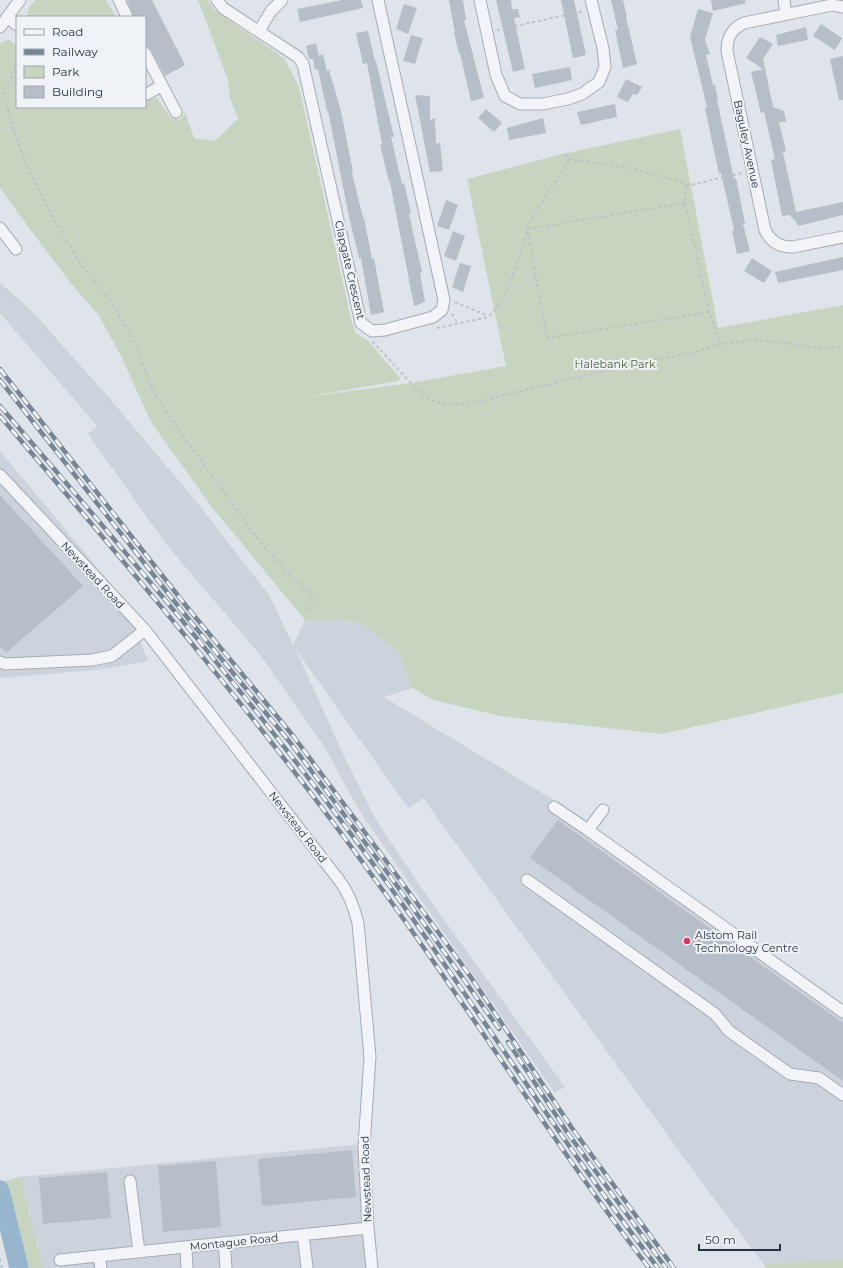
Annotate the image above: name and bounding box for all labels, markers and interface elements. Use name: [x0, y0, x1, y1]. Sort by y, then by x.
legend: [16, 16, 146, 108]
text: Road: [52, 24, 83, 39]
text: Railway: [52, 44, 98, 59]
text: Park: [52, 64, 80, 79]
text: Building: [52, 84, 103, 99]
street label: Baguley Avenue: [731, 99, 763, 190]
street label: Clapgate Crescent: [332, 219, 368, 321]
park label: Halebank Park: [575, 357, 656, 371]
street label: Newstead Road: [58, 538, 128, 612]
street label: Newstead Road: [266, 788, 330, 866]
place label: Alstom Rail Technology Centre: [695, 928, 799, 955]
marker: Alstom Rail Technology Centre: [682, 936, 692, 946]
street label: Newstead Road: [357, 1135, 375, 1223]
scale bar: [699, 1226, 780, 1252]
street label: Montague Road: [189, 1230, 279, 1254]
text: 50 m: [705, 1232, 736, 1247]

